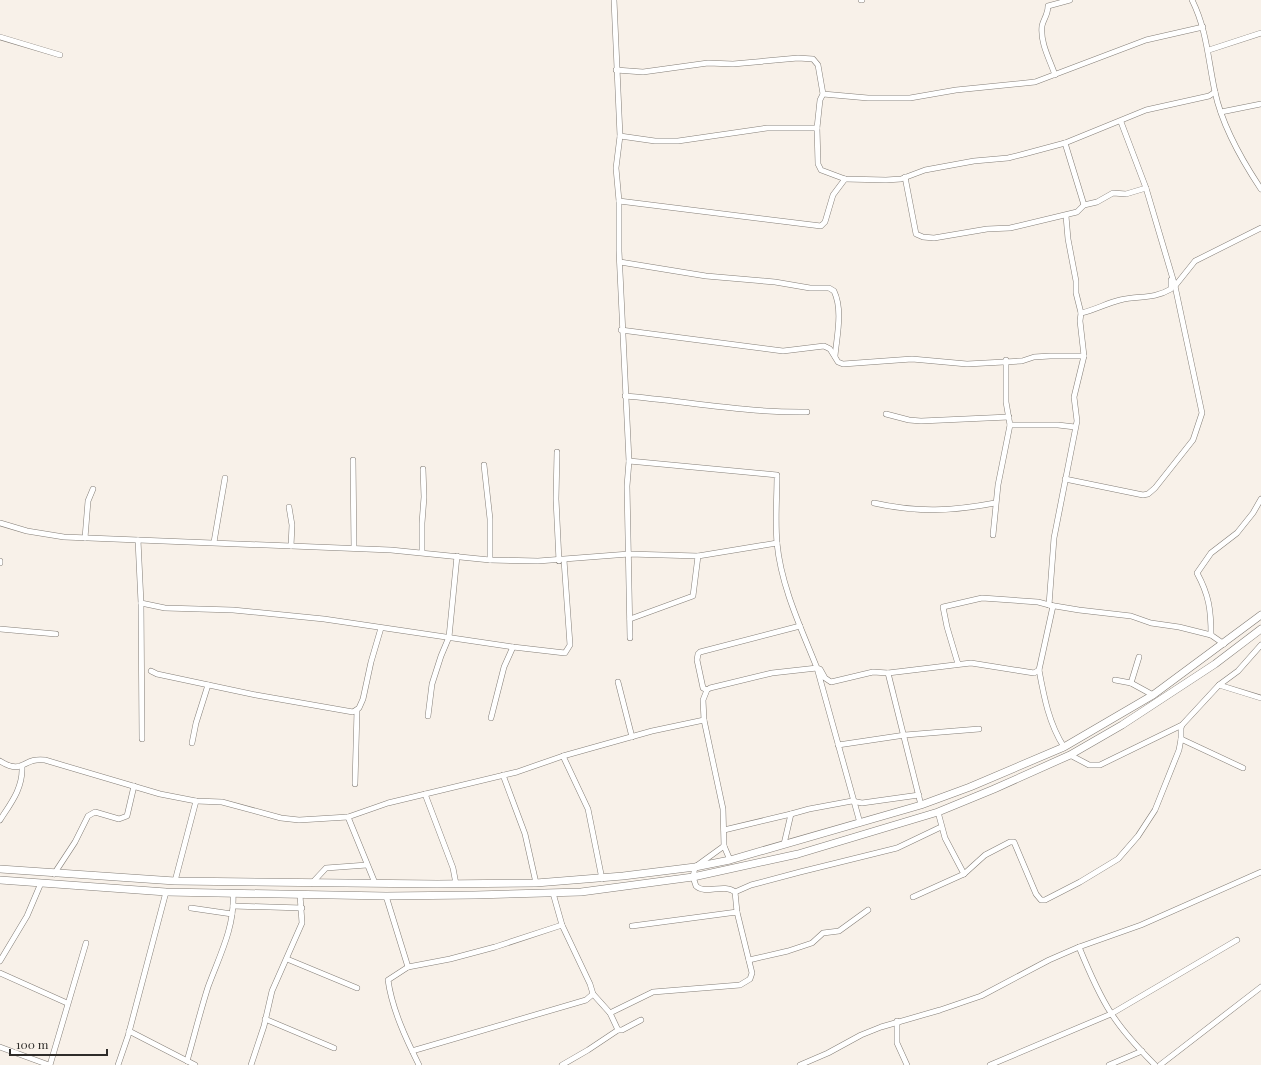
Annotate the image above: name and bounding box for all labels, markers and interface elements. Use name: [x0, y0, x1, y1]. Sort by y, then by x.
scale bar: [10, 1031, 107, 1057]
text: 100 m: [16, 1036, 49, 1052]

